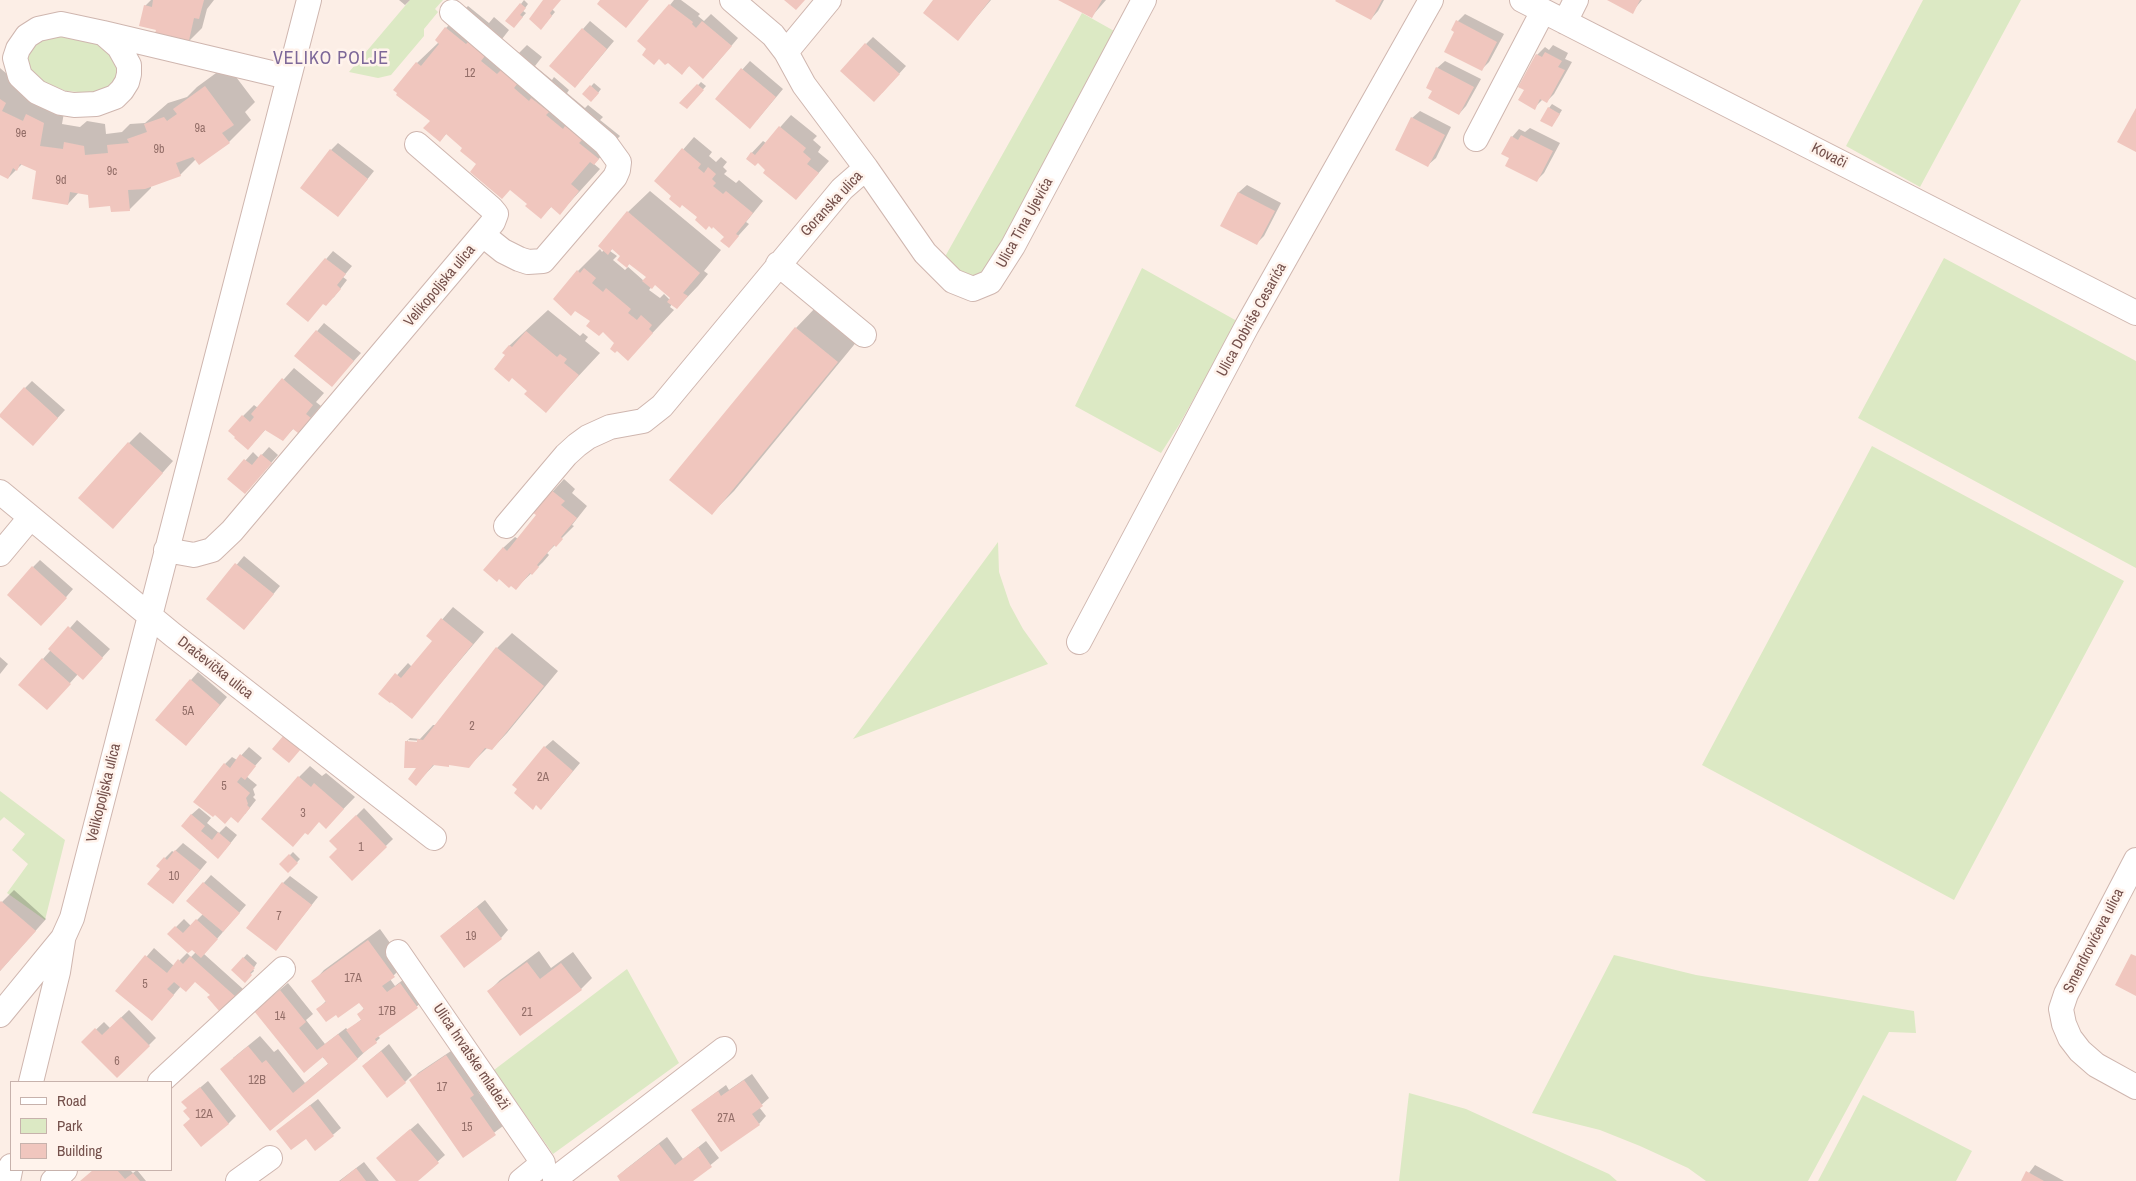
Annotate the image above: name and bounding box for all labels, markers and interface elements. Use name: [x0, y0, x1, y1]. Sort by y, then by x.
district label: VELIKO POLJE: [271, 48, 391, 70]
house number: 12: [465, 67, 475, 81]
house number: 9a: [195, 122, 205, 136]
house number: 9e: [16, 127, 26, 141]
street label: Kovači: [1808, 139, 1850, 173]
house number: 9b: [154, 143, 164, 157]
house number: 9c: [107, 165, 117, 179]
street label: Goranska ulica: [797, 168, 867, 240]
house number: 9d: [56, 174, 66, 188]
street label: Ulica Tina Ujevića: [993, 175, 1057, 271]
street label: Velikopoljska ulica: [401, 241, 479, 331]
street label: Ulica Dobriše Cesarića: [1213, 260, 1291, 380]
street label: Dračevička ulica: [174, 633, 256, 703]
house number: 5A: [182, 705, 194, 719]
house number: 2: [469, 720, 475, 734]
street label: Velikopoljska ulica: [83, 742, 125, 844]
house number: 2A: [537, 771, 549, 785]
house number: 5: [221, 780, 227, 794]
house number: 3: [300, 807, 306, 821]
house number: 1: [358, 841, 364, 855]
house number: 10: [169, 870, 179, 884]
street label: Smendrovićeva ulica: [2060, 886, 2128, 996]
house number: 7: [276, 910, 282, 924]
house number: 19: [466, 930, 476, 944]
house number: 17A: [344, 972, 362, 986]
house number: 5: [142, 978, 148, 992]
street label: Ulica hrvatske mladeži: [429, 1000, 513, 1114]
house number: 17B: [378, 1005, 396, 1019]
house number: 21: [522, 1006, 532, 1020]
house number: 14: [275, 1010, 285, 1024]
house number: 6: [114, 1055, 120, 1069]
house number: 12B: [248, 1074, 266, 1088]
legend: [10, 1081, 172, 1171]
house number: 17: [437, 1081, 447, 1095]
text: Road: [57, 1090, 86, 1111]
house number: 12A: [195, 1108, 213, 1122]
house number: 27A: [717, 1112, 735, 1126]
text: Park: [57, 1115, 82, 1136]
house number: 15: [462, 1121, 472, 1135]
text: Building: [57, 1140, 102, 1161]

